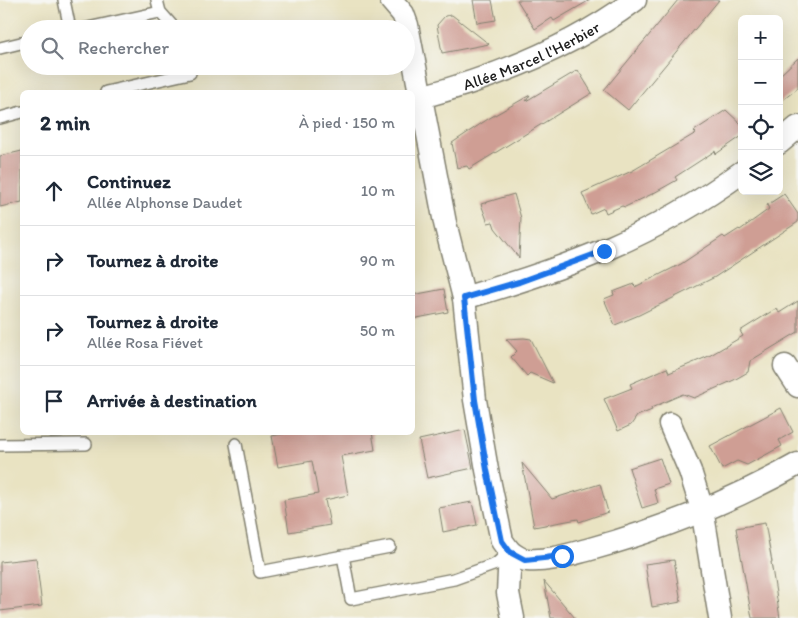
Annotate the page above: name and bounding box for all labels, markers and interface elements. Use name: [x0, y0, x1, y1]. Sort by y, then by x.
map controls: [738, 15, 783, 195]
button: +: [738, 15, 783, 60]
street label: Allée Marcel l'Herbier: [461, 17, 603, 94]
search box: [20, 20, 415, 75]
icon: search: [38, 34, 66, 62]
text: Rechercher: [78, 36, 169, 59]
button: −: [738, 60, 783, 105]
button: locate: [738, 105, 783, 150]
text: 2 min: [40, 110, 90, 135]
text: À pied · 150 m: [299, 113, 395, 132]
button: layers: [738, 150, 783, 195]
text: Continuez: [87, 170, 171, 193]
icon: ahead: [40, 177, 68, 205]
text: 10 m: [361, 181, 395, 200]
text: Allée Alphonse Daudet: [87, 193, 242, 212]
route end: [593, 240, 616, 263]
icon: right: [40, 247, 68, 275]
text: Tournez à droite: [87, 249, 219, 272]
text: 90 m: [360, 251, 395, 270]
text: Tournez à droite: [87, 310, 219, 333]
icon: right: [40, 317, 68, 345]
text: 50 m: [360, 321, 395, 340]
text: Allée Rosa Fiévet: [87, 333, 203, 352]
icon: arrive: [40, 387, 68, 415]
text: Arrivée à destination: [87, 389, 257, 412]
route start: [551, 545, 574, 568]

